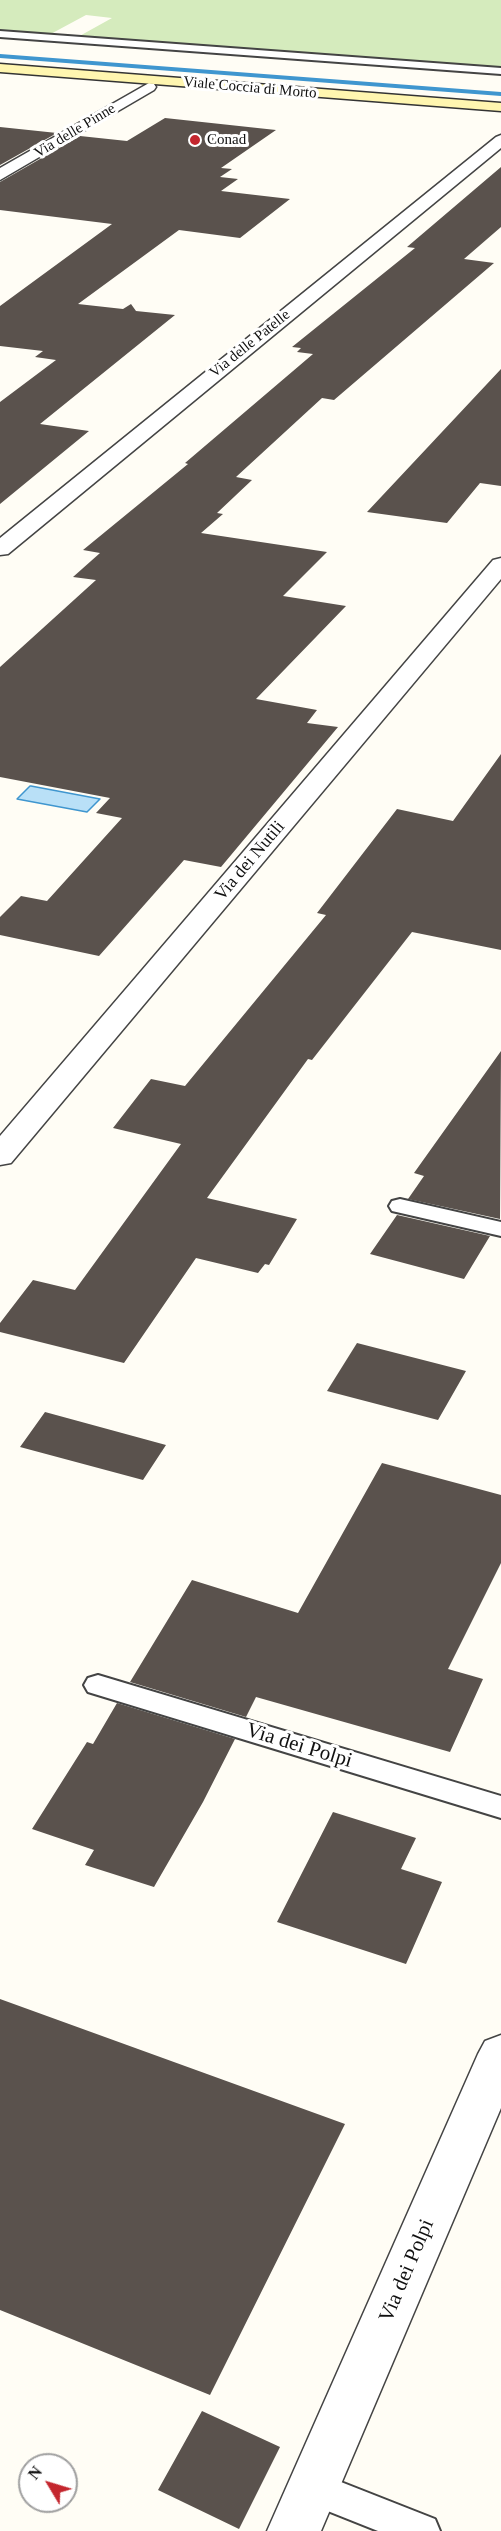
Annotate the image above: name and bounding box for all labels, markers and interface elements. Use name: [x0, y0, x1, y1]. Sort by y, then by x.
street label: Viale Coccia di Morto: [183, 73, 317, 103]
street label: Via delle Pinne: [31, 100, 119, 162]
place label: Conad: [207, 131, 246, 149]
marker: Conad: [188, 133, 202, 147]
street label: Via delle Patelle: [206, 306, 294, 382]
street label: Via dei Nutili: [210, 817, 290, 905]
street label: Via dei Polpi: [243, 1718, 355, 1774]
street label: Via dei Polpi: [374, 2216, 440, 2326]
north arrow: [18, 2453, 78, 2513]
text: N: [25, 2463, 45, 2483]

